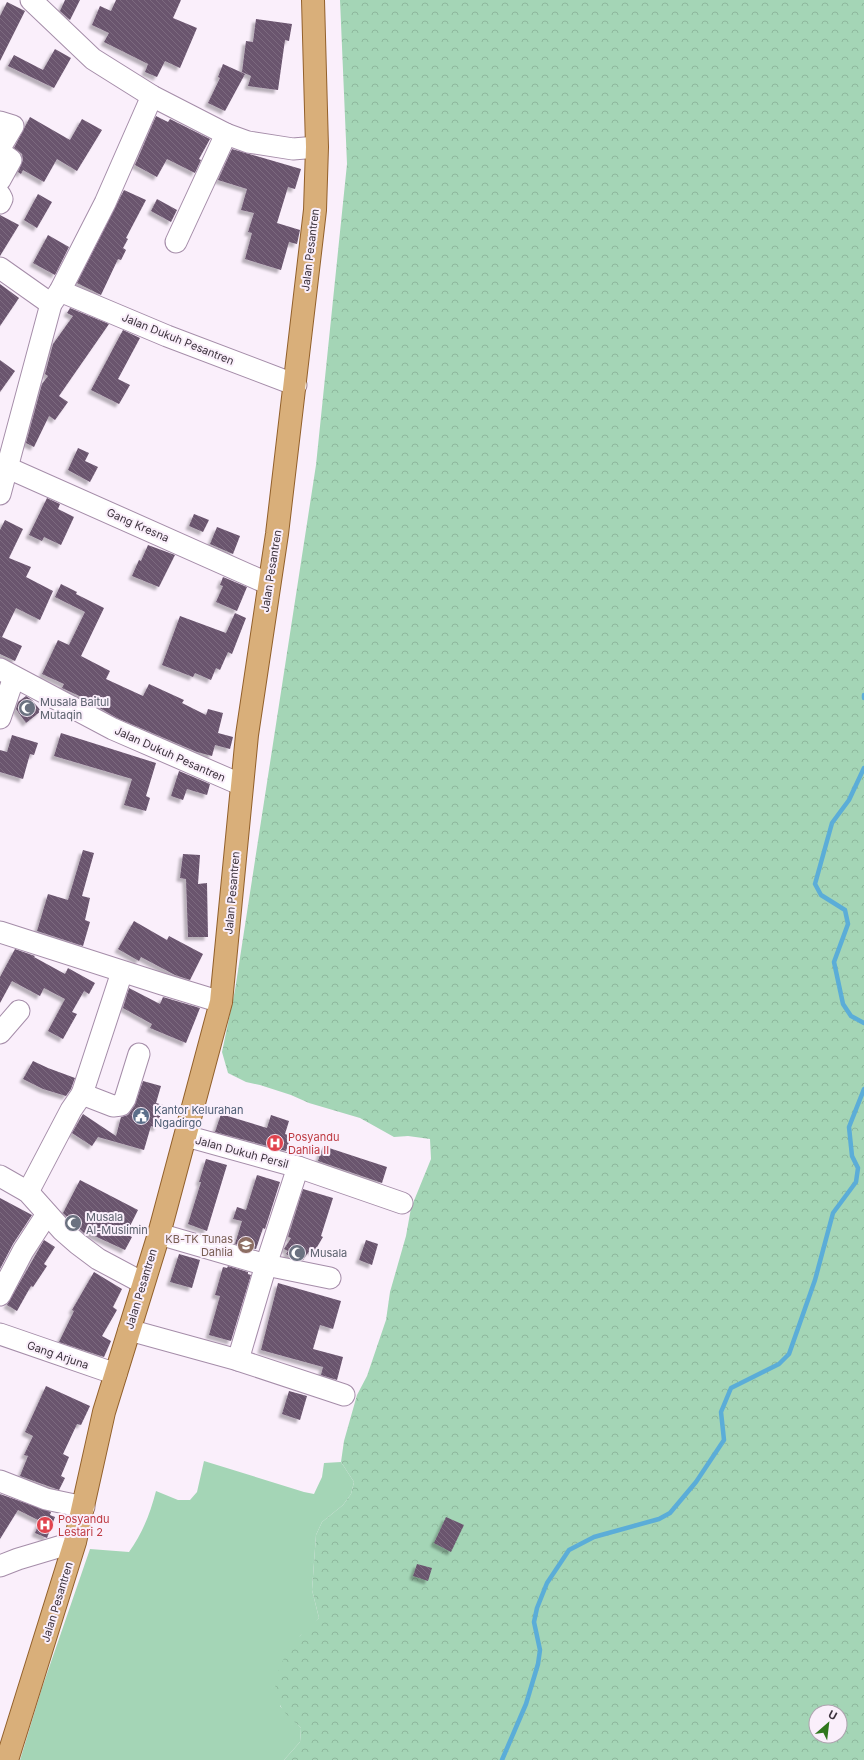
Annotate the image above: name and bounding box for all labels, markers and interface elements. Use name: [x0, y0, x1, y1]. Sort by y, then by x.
street label: Jalan Pesantren: [298, 208, 322, 292]
street label: Jalan Dukuh Pesantren: [120, 310, 236, 368]
street label: Gang Kresna: [105, 505, 171, 545]
street label: Jalan Pesantren: [258, 529, 284, 613]
place label: Musala Baitul Mutaqin: [40, 695, 109, 722]
mosque icon: Musala Baitul Mutaqin: [17, 698, 37, 718]
street label: Jalan Dukuh Pesantren: [112, 723, 228, 785]
street label: Jalan Pesantren: [221, 851, 243, 935]
place label: Kantor Kelurahan Ngadirgo: [154, 1103, 243, 1130]
public building icon: Kantor Kelurahan Ngadirgo: [131, 1106, 151, 1126]
place label: Posyandu Dahlia II: [288, 1130, 339, 1157]
street label: Jalan Dukuh Persil: [194, 1133, 290, 1171]
hospital icon: Posyandu Dahlia II: [265, 1133, 285, 1153]
place label: Musala Al-Muslimin: [86, 1210, 148, 1237]
mosque icon: Musala Al-Muslimin: [63, 1213, 83, 1233]
place label: KB-TK Tunas Dahlia: [165, 1232, 233, 1259]
school or university icon: KB-TK Tunas Dahlia: [236, 1235, 256, 1255]
mosque icon: Musala: [287, 1243, 307, 1263]
place label: Musala: [310, 1246, 347, 1260]
street label: Jalan Pesantren: [122, 1247, 160, 1331]
street label: Gang Arjuna: [25, 1338, 91, 1372]
place label: Posyandu Lestari 2: [58, 1512, 109, 1539]
hospital icon: Posyandu Lestari 2: [35, 1515, 55, 1535]
street label: Jalan Pesantren: [38, 1560, 76, 1644]
north arrow: [808, 1704, 848, 1744]
text: U: [826, 1707, 840, 1723]

